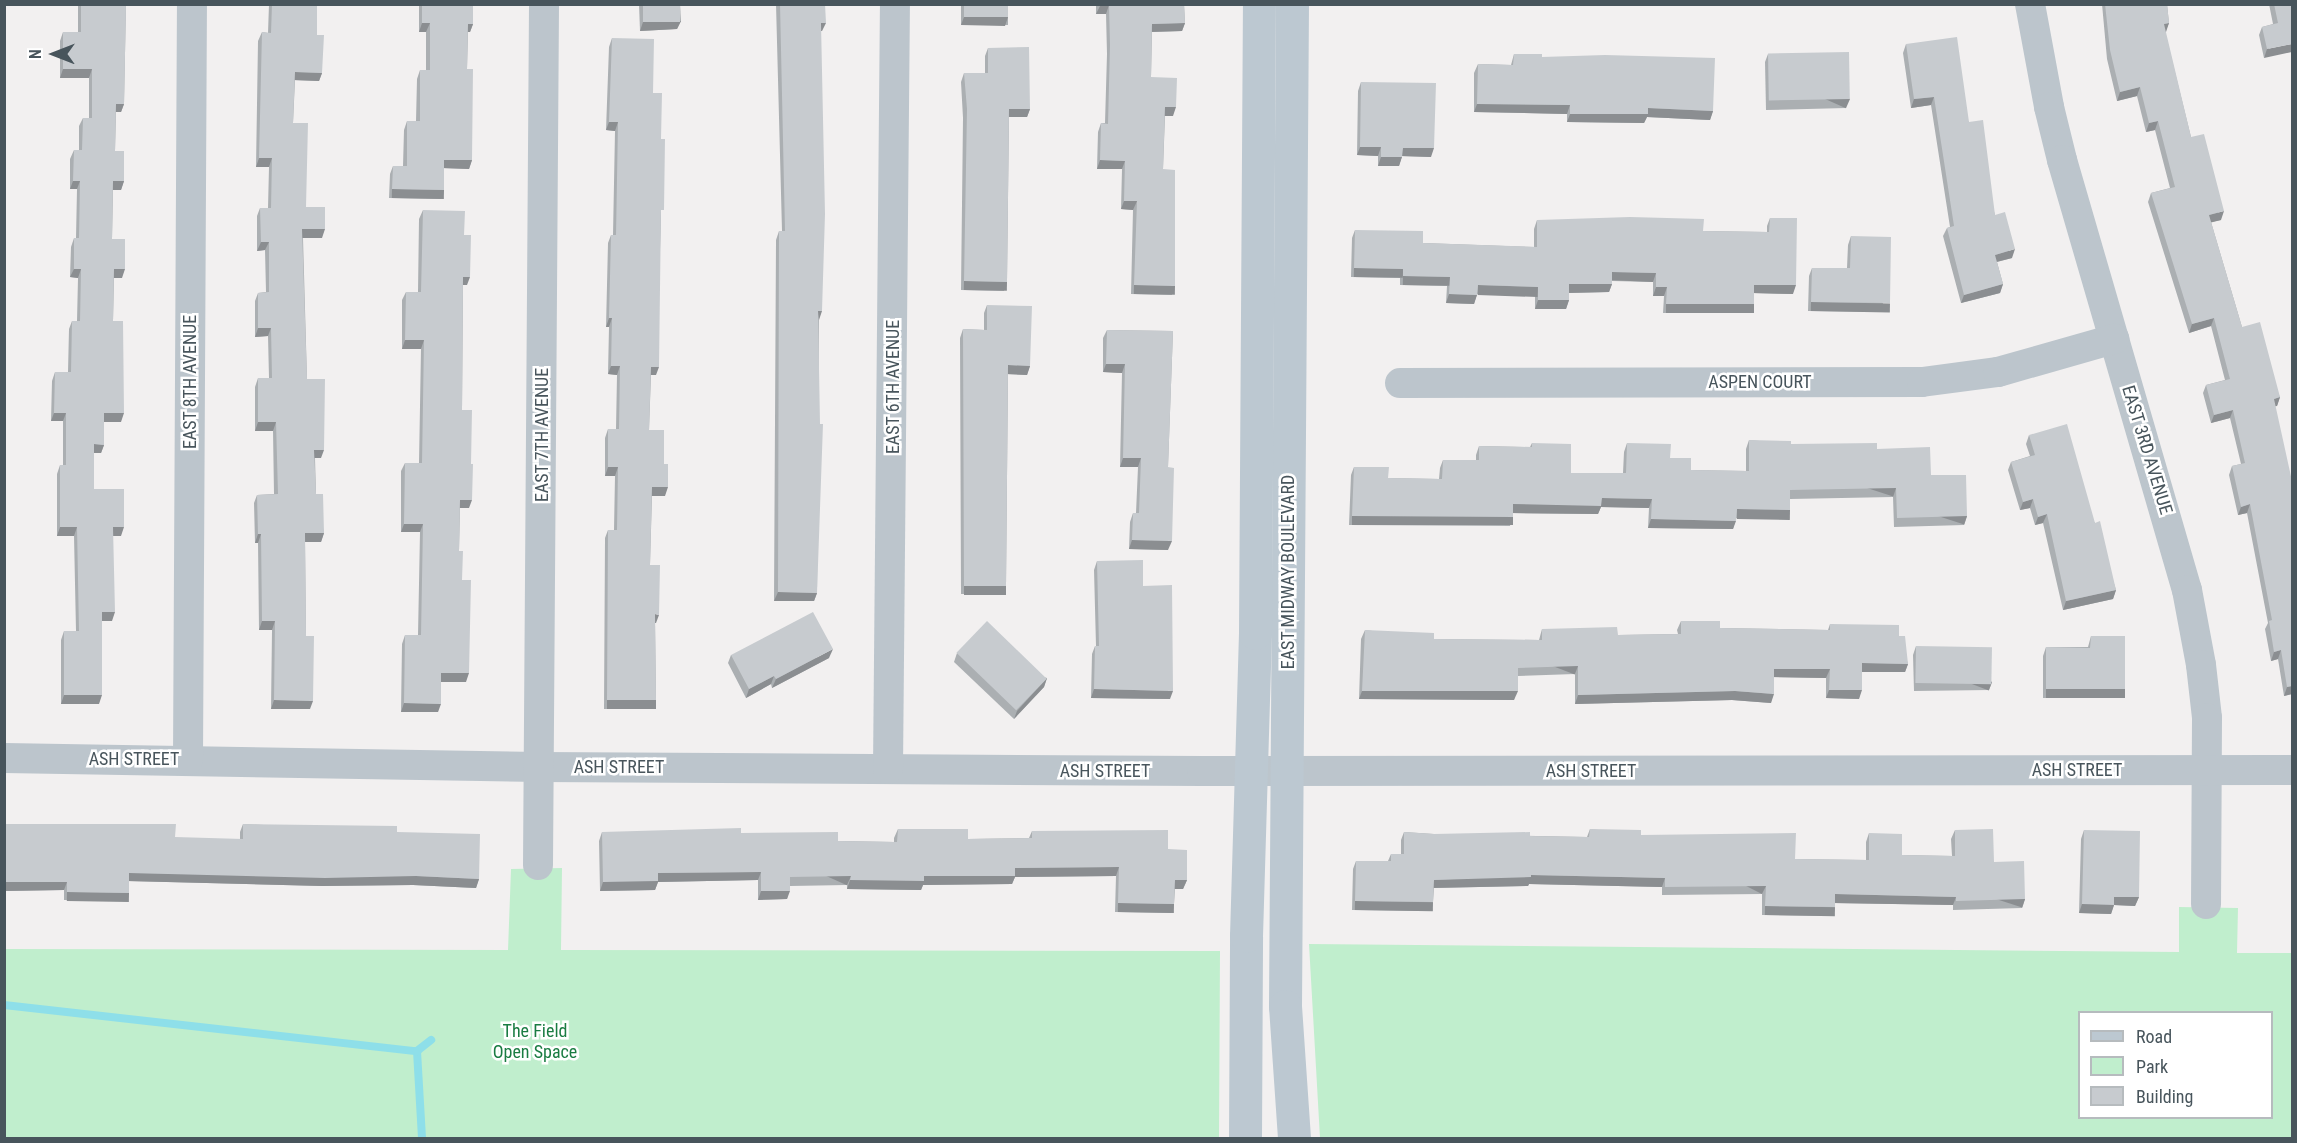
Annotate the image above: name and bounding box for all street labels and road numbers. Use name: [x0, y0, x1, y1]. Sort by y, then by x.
street label: EAST 8TH AVENUE: [179, 315, 201, 449]
street label: EAST 6TH AVENUE: [882, 320, 904, 454]
street label: EAST 7TH AVENUE: [531, 368, 553, 502]
street label: ASPEN COURT: [1708, 371, 1812, 393]
street label: EAST 3RD AVENUE: [2117, 383, 2177, 517]
street label: EAST MIDWAY BOULEVARD: [1277, 475, 1299, 669]
street label: ASH STREET: [89, 748, 179, 770]
street label: ASH STREET: [574, 756, 664, 778]
street label: ASH STREET: [2032, 759, 2122, 781]
street label: ASH STREET: [1060, 760, 1150, 782]
street label: ASH STREET: [1546, 760, 1636, 782]

